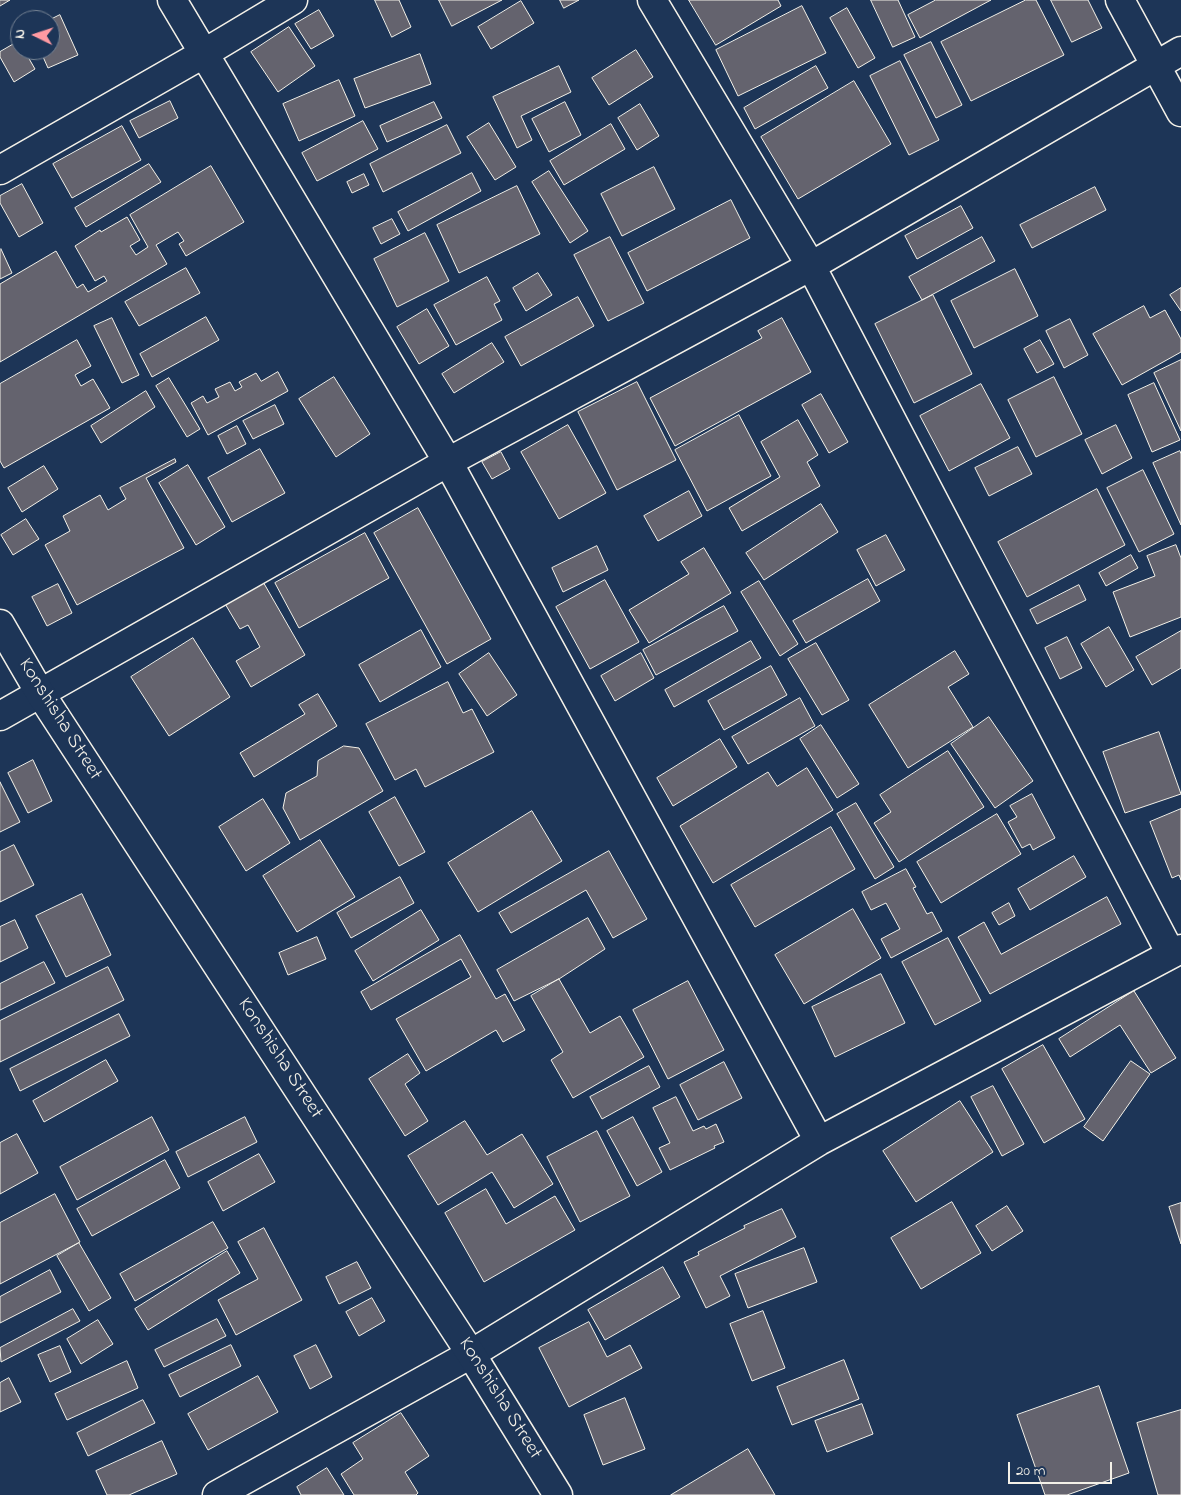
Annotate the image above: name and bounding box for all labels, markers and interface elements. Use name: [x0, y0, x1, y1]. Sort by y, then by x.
north arrow: [10, 10, 60, 60]
text: N: [10, 29, 31, 39]
street label: Konshisha Street: [12, 655, 106, 785]
street label: Konshisha Street: [231, 994, 327, 1124]
street label: Konshisha Street: [452, 1334, 546, 1464]
scale bar: [1011, 1452, 1115, 1484]
text: 20 m: [1016, 1460, 1045, 1482]

